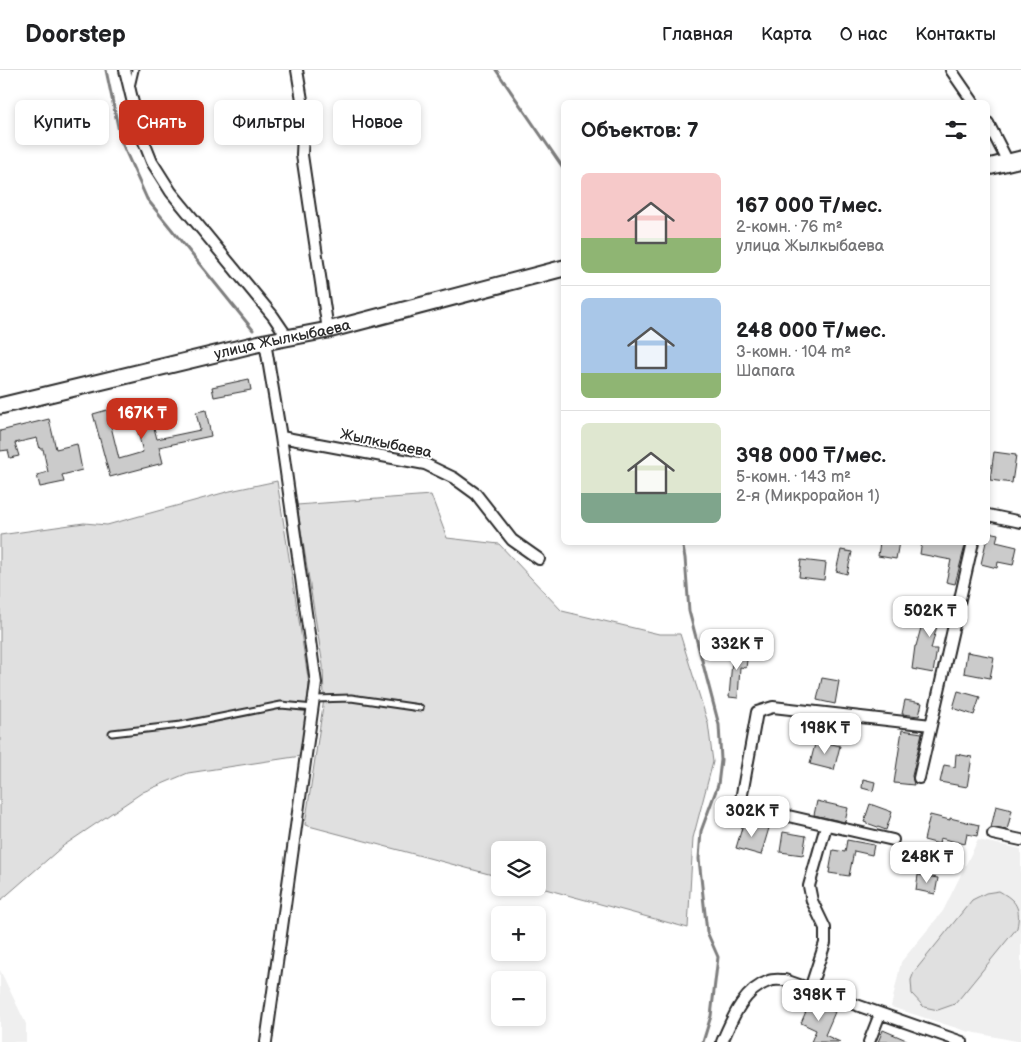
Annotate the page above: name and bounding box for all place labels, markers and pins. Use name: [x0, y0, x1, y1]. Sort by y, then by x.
pin: 167K ₸: [101, 398, 183, 440]
pin: 502K ₸: [889, 596, 971, 638]
pin: 332K ₸: [696, 628, 778, 671]
pin: 198K ₸: [784, 712, 866, 755]
pin: 302K ₸: [711, 796, 793, 838]
pin: 248K ₸: [886, 842, 968, 884]
pin: 398K ₸: [778, 980, 860, 1022]

